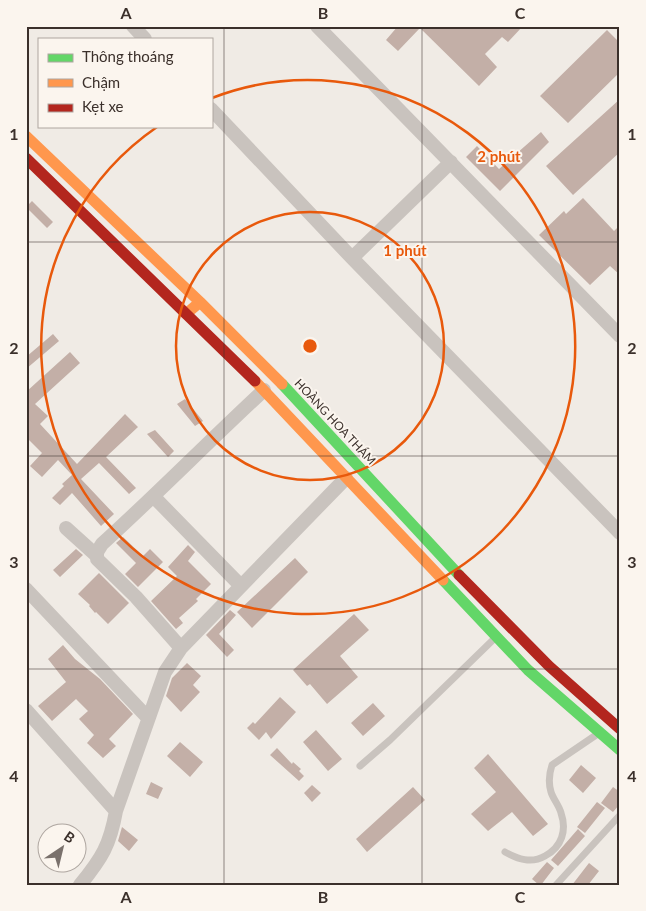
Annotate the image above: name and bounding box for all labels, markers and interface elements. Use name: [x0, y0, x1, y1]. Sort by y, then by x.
text: A: [119, 3, 132, 22]
text: B: [318, 3, 328, 22]
text: C: [515, 3, 526, 22]
legend: [38, 38, 212, 128]
text: Thông thoáng: [82, 47, 174, 65]
text: Chậm: [82, 73, 120, 91]
text: Kẹt xe: [82, 97, 124, 115]
text: 1: [9, 124, 19, 143]
text: 1: [627, 124, 637, 143]
text: 2 phút: [477, 147, 521, 165]
text: 1 phút: [383, 241, 427, 259]
centre of rings: [301, 337, 319, 355]
text: 2: [9, 338, 19, 357]
text: 2: [627, 338, 637, 357]
street label: HOÀNG HOA THÁM: [292, 376, 379, 468]
text: 3: [9, 552, 19, 571]
text: 3: [627, 552, 637, 571]
text: 4: [9, 766, 19, 785]
text: 4: [627, 766, 637, 785]
north arrow: [38, 824, 88, 874]
text: B: [61, 827, 78, 847]
text: A: [119, 887, 132, 906]
text: B: [318, 887, 328, 906]
text: C: [515, 887, 526, 906]

